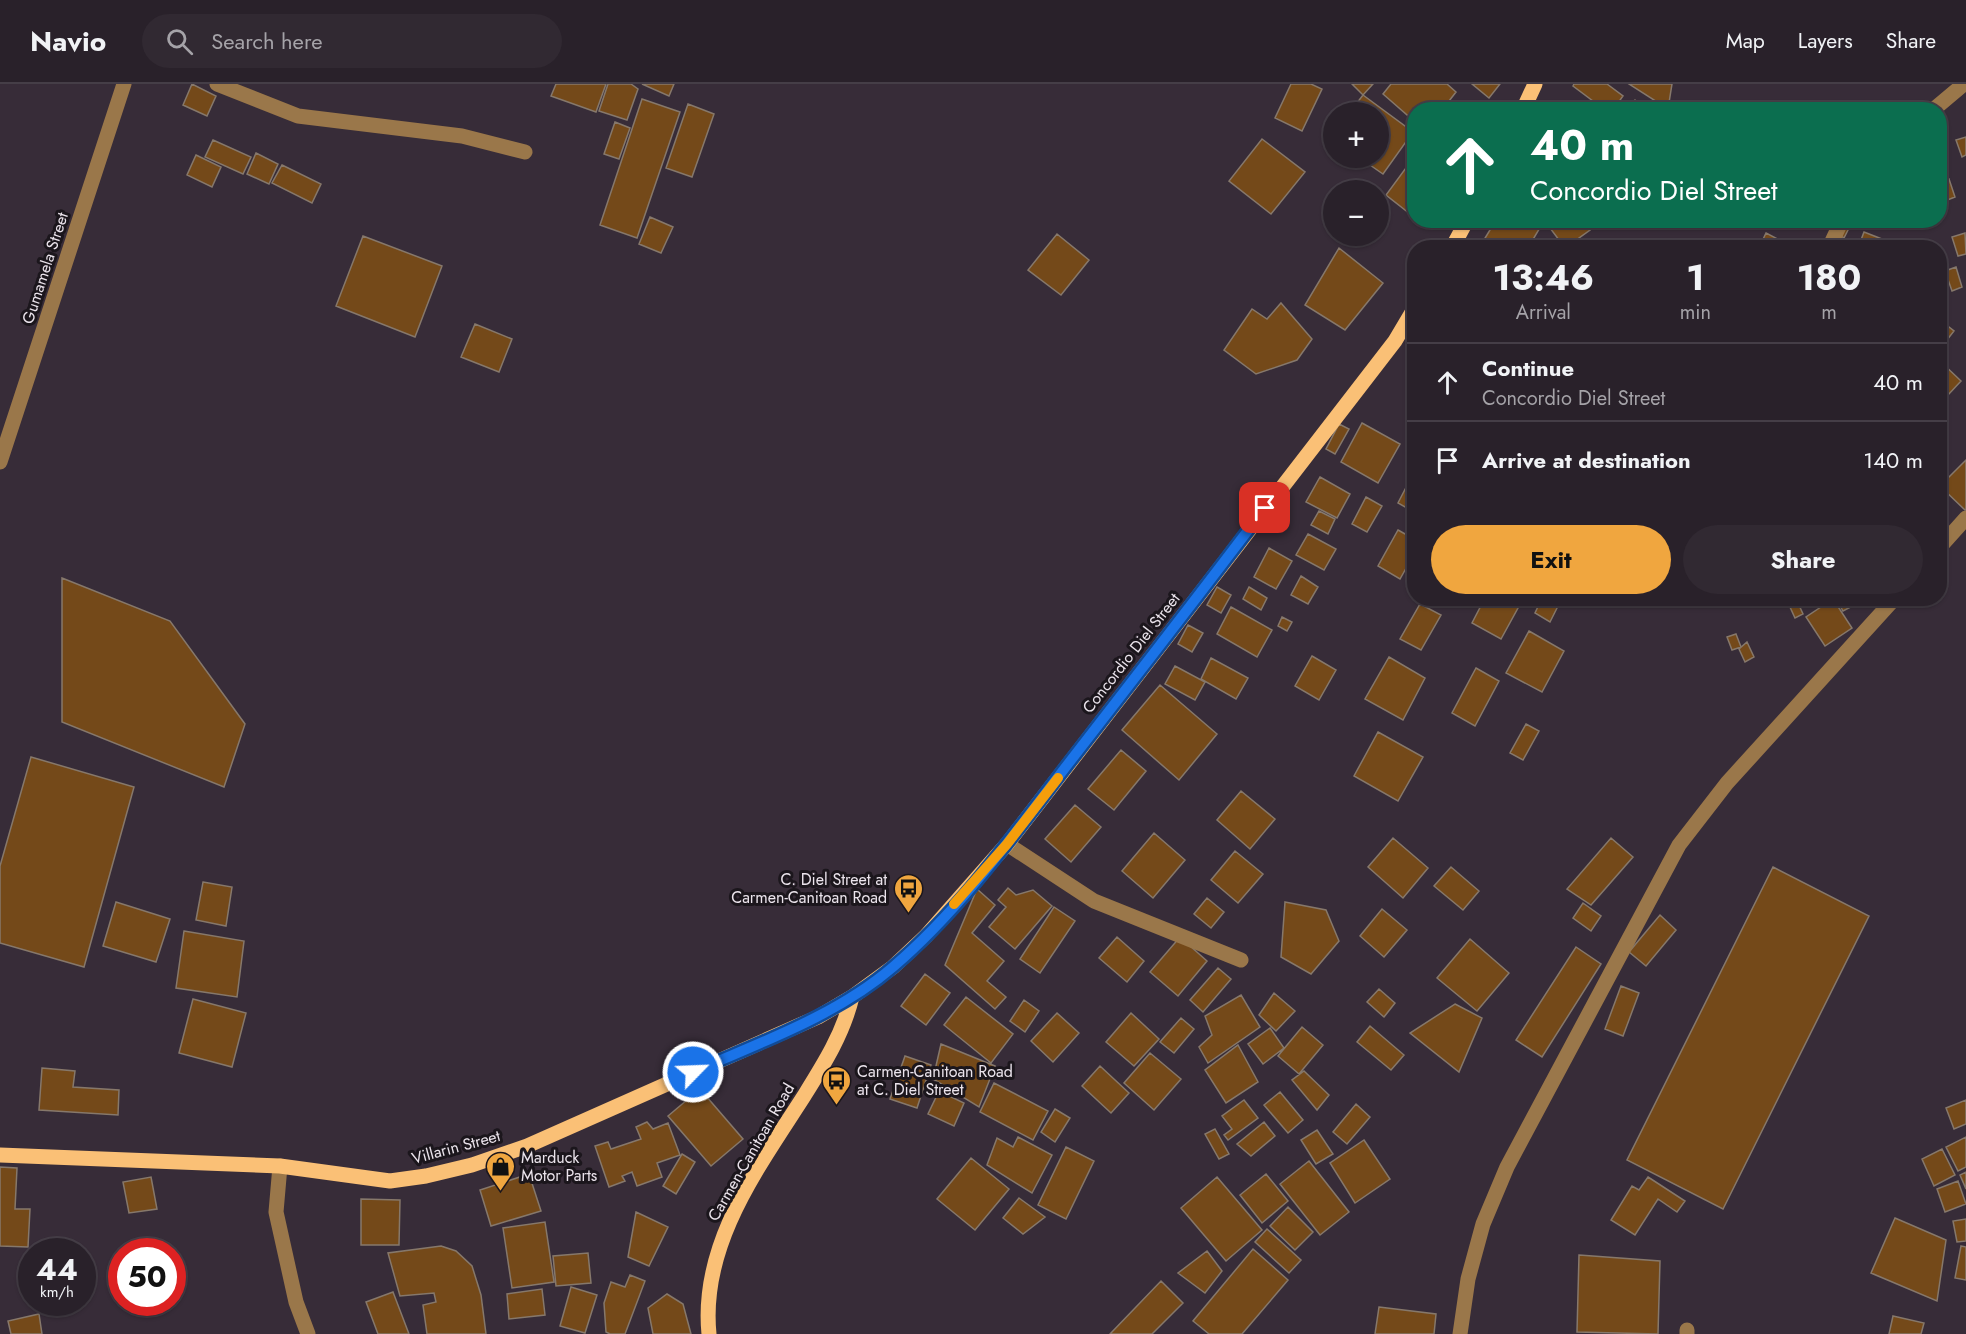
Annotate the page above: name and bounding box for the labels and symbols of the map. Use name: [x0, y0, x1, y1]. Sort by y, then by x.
street label: Gumamela Street: [16, 209, 74, 327]
pin: [1239, 482, 1290, 533]
street label: Concordio Diel Street: [1077, 588, 1185, 718]
place label: C. Diel Street at Carmen-Canitoan Road: [731, 868, 887, 909]
bus stop icon: C. Diel Street at Carmen-Canitoan Road: [892, 872, 924, 914]
position arrow: [661, 1040, 725, 1104]
place label: Carmen-Canitoan Road at C. Diel Street: [857, 1060, 1013, 1101]
bus stop icon: Carmen-Canitoan Road at C. Diel Street: [820, 1064, 852, 1106]
street label: Carmen-Canitoan Road: [702, 1079, 800, 1225]
street label: Villarin Street: [409, 1124, 503, 1170]
place label: Marduck Motor Parts: [521, 1146, 597, 1187]
shop icon: Marduck Motor Parts: [484, 1150, 516, 1192]
speed limit sign: 50: [108, 1238, 186, 1316]

